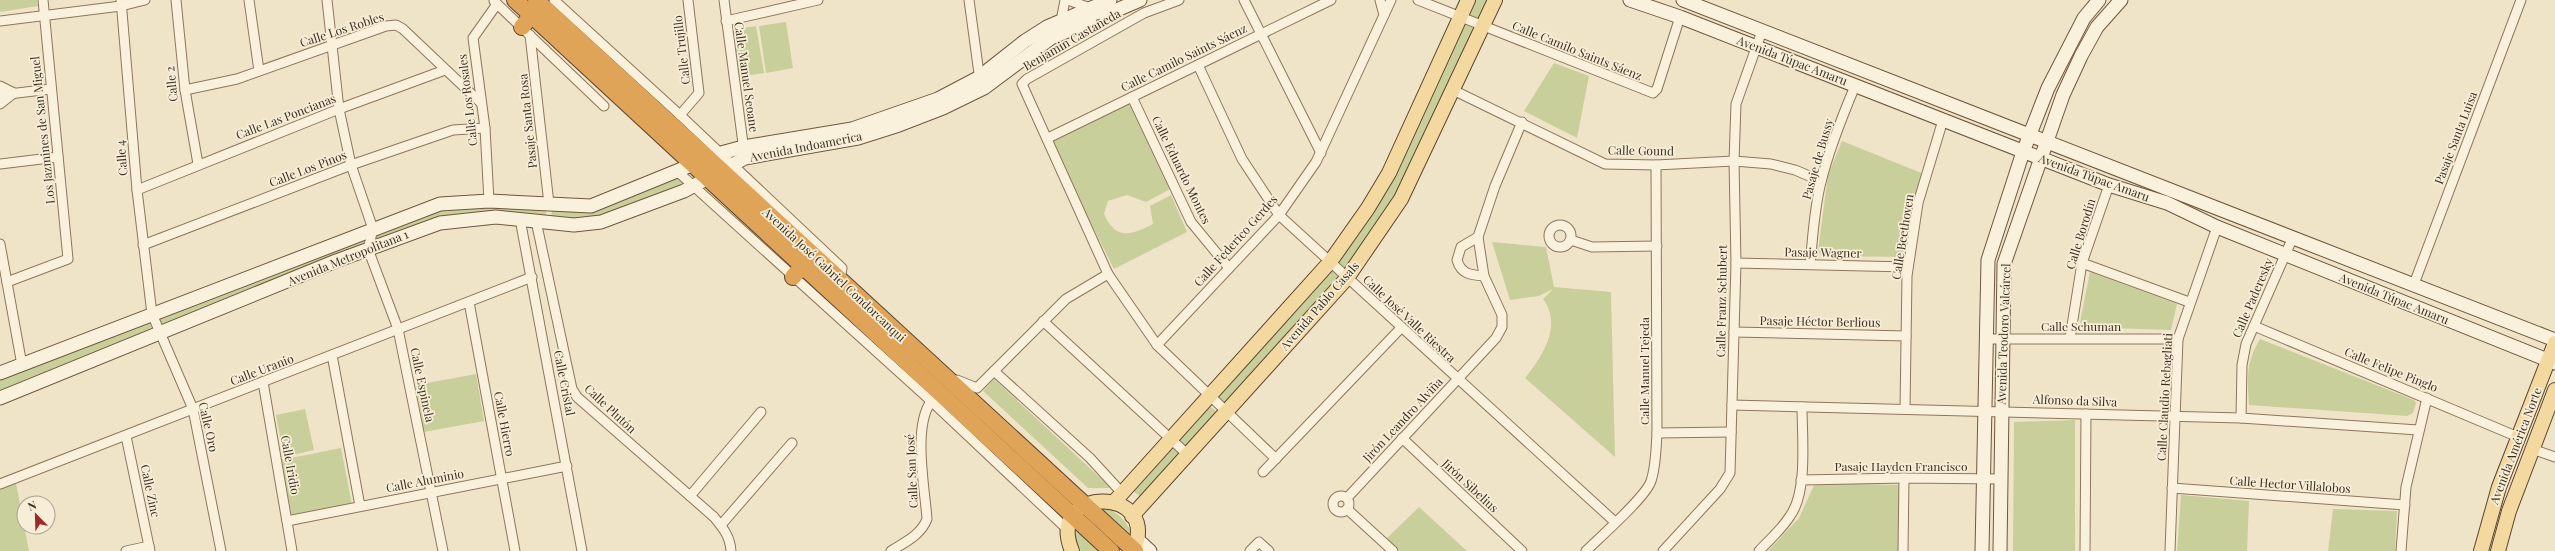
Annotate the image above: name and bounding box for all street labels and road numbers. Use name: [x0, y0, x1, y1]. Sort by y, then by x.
street label: Benjamin Castañeda: [1020, 5, 1123, 74]
street label: Calle Los Robles: [297, 8, 386, 50]
street label: Calle Trujillo: [669, 14, 693, 86]
street label: Calle Camilo Saints Sáenz: [1510, 17, 1645, 84]
street label: Calle Camilo Saints Sáenz: [1118, 19, 1250, 95]
street label: Calle Manuel Seoane: [731, 21, 763, 133]
street label: Avenida Túpac Amaru: [1734, 31, 1850, 89]
street label: Calle Los Rosales: [453, 53, 481, 147]
street label: Los Jazmines de San Miguel: [26, 55, 58, 205]
street label: Calle 2: [161, 65, 181, 103]
street label: Pasaje Santa Rosa: [514, 73, 540, 169]
street label: Pasaje Santa Luisa: [2430, 89, 2480, 186]
street label: Calle Las Poncianas: [233, 90, 338, 143]
street label: Calle Eduardo Montes: [1149, 113, 1215, 226]
street label: Pasaje de Bussy: [1798, 116, 1836, 201]
street label: Avenida Indoamerica: [747, 127, 863, 165]
street label: Calle 4: [111, 140, 131, 177]
street label: Calle Gound: [1608, 141, 1674, 159]
street label: Calle Los Pinos: [267, 146, 349, 190]
street label: Avenida Túpac Amaru: [2036, 149, 2152, 205]
street label: Calle Federico Gerdes: [1190, 191, 1281, 290]
street label: Calle Beethoven: [1887, 193, 1917, 281]
street label: Calle Borodín: [2062, 196, 2098, 271]
street label: Avenida José Gabriel Condorcanqui: [759, 203, 910, 345]
street label: Avenida Metropolitana 1: [284, 225, 411, 289]
street label: Pasaje Wagner: [1784, 243, 1862, 261]
street label: Calle Franz Schubert: [1712, 244, 1730, 358]
street label: Calle Paderesky: [2228, 255, 2276, 340]
street label: Avenida Pablo Casals: [1276, 258, 1362, 354]
street label: Avenida Teodoro Valcárcel: [1993, 263, 2013, 406]
street label: Avenida Túpac Amaru: [2336, 268, 2452, 327]
street label: Calle José Valle Riestra: [1360, 271, 1459, 365]
street label: Pasaje Héctor Berlious: [1760, 312, 1880, 330]
street label: Calle Manuel Tejeda: [1636, 317, 1652, 425]
street label: Calle Schuman: [2041, 318, 2121, 334]
street label: Calle Claudio Rebagliati: [2153, 332, 2175, 461]
street label: Calle Felipe Pinglo: [2342, 343, 2441, 395]
street label: Calle Espinela: [407, 346, 439, 424]
street label: Calle Cristal: [551, 349, 579, 417]
street label: Calle Uranio: [228, 350, 296, 388]
street label: Jirón Leandro Alviña: [1358, 374, 1446, 466]
street label: Calle Plutón: [581, 380, 640, 436]
street label: Avenida América Norte: [2485, 385, 2545, 507]
street label: Calle Hierro: [491, 390, 519, 458]
street label: Alfonso da Silva: [2032, 390, 2118, 409]
street label: Calle Oro: [195, 400, 223, 454]
street label: Calle Iridio: [278, 434, 304, 496]
street label: Calle San José: [901, 434, 921, 509]
street label: Jirón Sibelius: [1438, 454, 1502, 515]
street label: Pasaje Hayden Francisco: [1834, 458, 1968, 474]
street label: Calle Zinc: [138, 463, 164, 519]
street label: Calle Aluminio: [384, 465, 466, 495]
street label: Calle Hector Villalobos: [2229, 472, 2351, 496]

